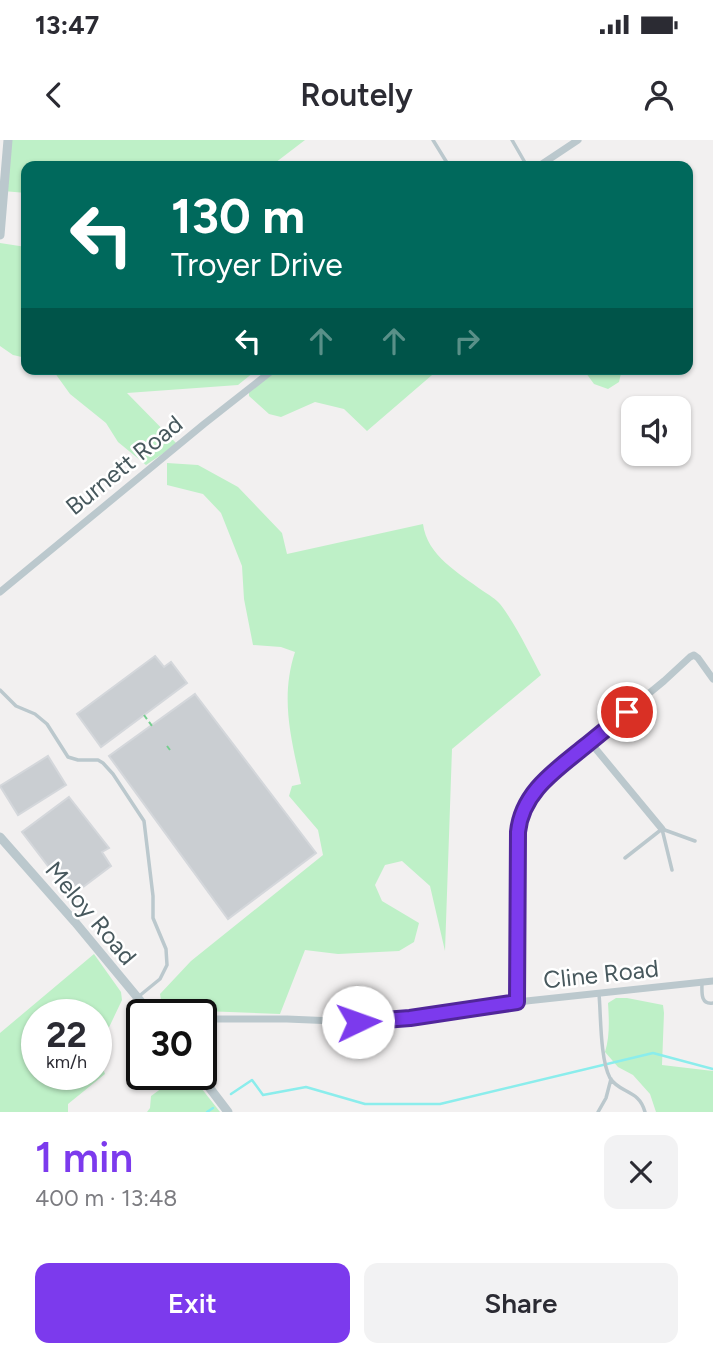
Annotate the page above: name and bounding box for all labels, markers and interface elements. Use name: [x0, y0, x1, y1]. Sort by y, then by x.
text: 13:47: [35, 9, 99, 41]
icon: back: [35, 76, 73, 114]
text: Routely: [300, 76, 413, 114]
icon: person: [640, 76, 678, 114]
text: 130 m: [171, 186, 305, 245]
icon: left: [56, 189, 147, 280]
text: Troyer Drive: [171, 246, 343, 284]
icon: left: [229, 322, 267, 360]
icon: ahead: [302, 322, 340, 360]
icon: ahead: [375, 322, 413, 360]
icon: right: [448, 322, 486, 360]
map controls: [621, 396, 691, 466]
button: sound: [621, 396, 691, 466]
street label: Burnett Road: [60, 409, 188, 521]
pin: [597, 682, 657, 742]
icon: arrive: [608, 693, 646, 731]
street label: Meloy Road: [39, 855, 143, 971]
street label: Cline Road: [542, 954, 660, 994]
position arrow: [321, 985, 395, 1059]
speed limit sign: 30: [126, 999, 217, 1090]
text: 22: [46, 1014, 87, 1056]
text: km/h: [46, 1051, 87, 1073]
text: 1 min: [35, 1132, 133, 1183]
button: close: [604, 1135, 678, 1209]
text: 400 m · 13:48: [35, 1184, 177, 1212]
button: Exit: [35, 1263, 350, 1343]
button: Share: [364, 1263, 678, 1343]

